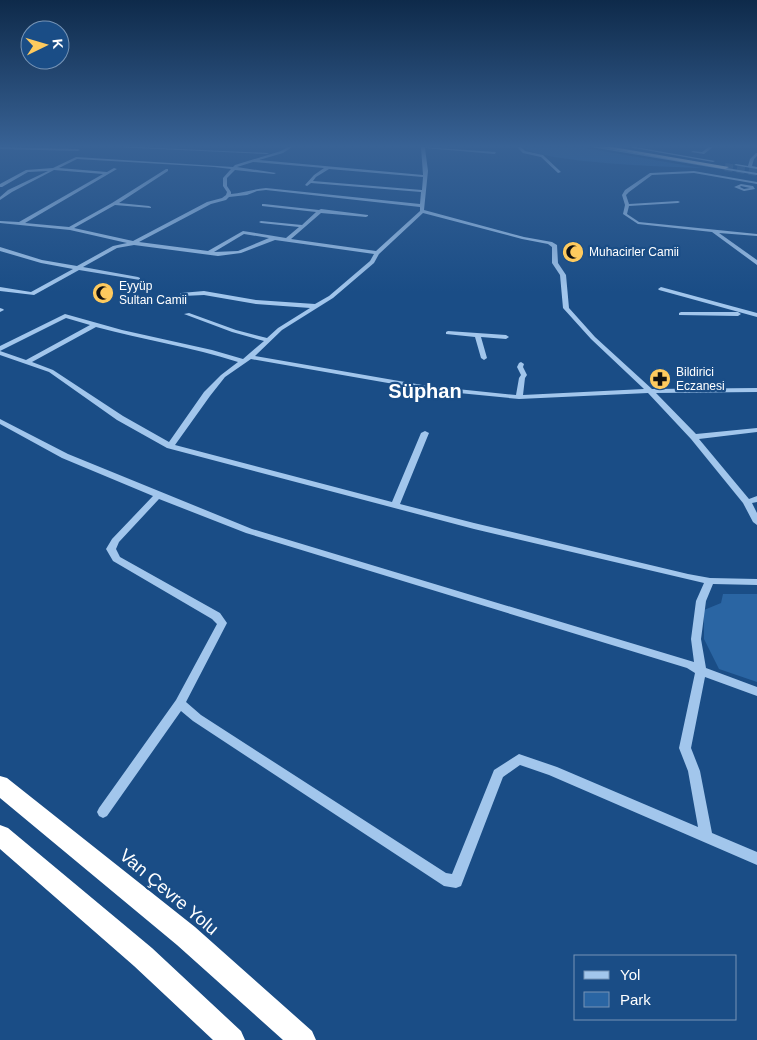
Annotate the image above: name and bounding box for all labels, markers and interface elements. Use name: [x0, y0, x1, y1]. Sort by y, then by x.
north arrow: [20, 20, 70, 70]
text: K: [50, 38, 66, 50]
mosque icon: Muhacirler Camii: [561, 240, 585, 264]
place label: Muhacirler Camii: [589, 245, 679, 259]
place label: Eyyüp Sultan Camii: [119, 279, 187, 307]
mosque icon: Eyyüp Sultan Camii: [91, 281, 115, 305]
place label: Bildirici Eczanesi: [676, 365, 725, 393]
pharmacy icon: Bildirici Eczanesi: [648, 367, 672, 391]
district label: Süphan: [388, 380, 462, 402]
street label: Van Çevre Yolu: [116, 845, 222, 939]
legend: [574, 955, 737, 1020]
text: Yol: [620, 966, 640, 983]
text: Park: [620, 991, 651, 1008]

